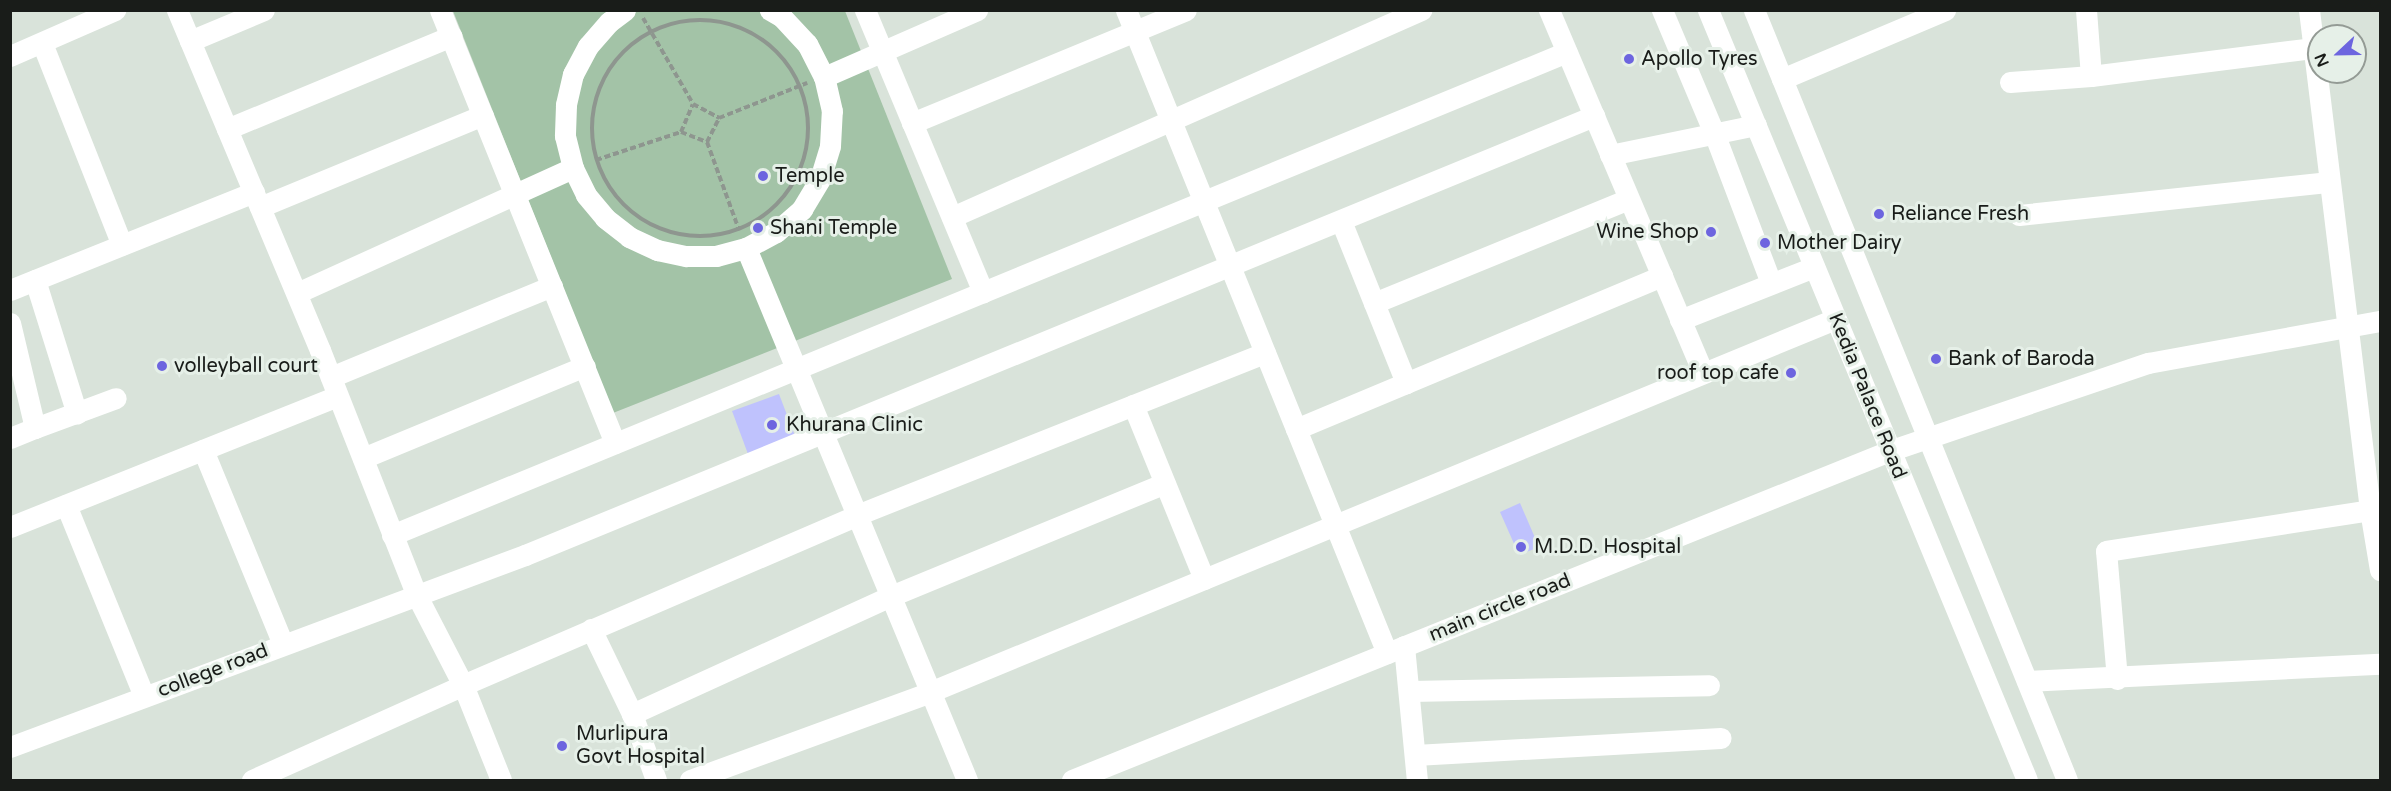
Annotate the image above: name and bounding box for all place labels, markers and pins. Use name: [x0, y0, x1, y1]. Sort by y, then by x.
place label: Apollo Tyres: [1641, 47, 1758, 71]
marker: Apollo Tyres: [1622, 52, 1636, 66]
place label: Temple: [775, 164, 844, 188]
marker: Temple: [756, 169, 770, 183]
place label: Reliance Fresh: [1891, 202, 2029, 226]
marker: Reliance Fresh: [1872, 207, 1886, 221]
place label: Shani Temple: [770, 216, 897, 240]
place label: Wine Shop: [1596, 220, 1699, 244]
marker: Shani Temple: [751, 221, 765, 235]
marker: Wine Shop: [1704, 225, 1718, 239]
place label: Mother Dairy: [1777, 231, 1902, 255]
marker: Mother Dairy: [1758, 236, 1772, 250]
place label: Bank of Baroda: [1948, 347, 2095, 371]
marker: Bank of Baroda: [1929, 352, 1943, 366]
place label: volleyball court: [174, 354, 318, 378]
marker: volleyball court: [155, 359, 169, 373]
place label: roof top cafe: [1657, 361, 1779, 385]
marker: roof top cafe: [1784, 366, 1798, 380]
place label: Khurana Clinic: [786, 413, 923, 437]
marker: Khurana Clinic: [763, 416, 781, 434]
place label: M.D.D. Hospital: [1534, 535, 1681, 559]
marker: M.D.D. Hospital: [1512, 538, 1530, 556]
place label: Murlipura Govt Hospital: [576, 722, 705, 769]
marker: Murlipura Govt Hospital: [553, 737, 571, 755]

